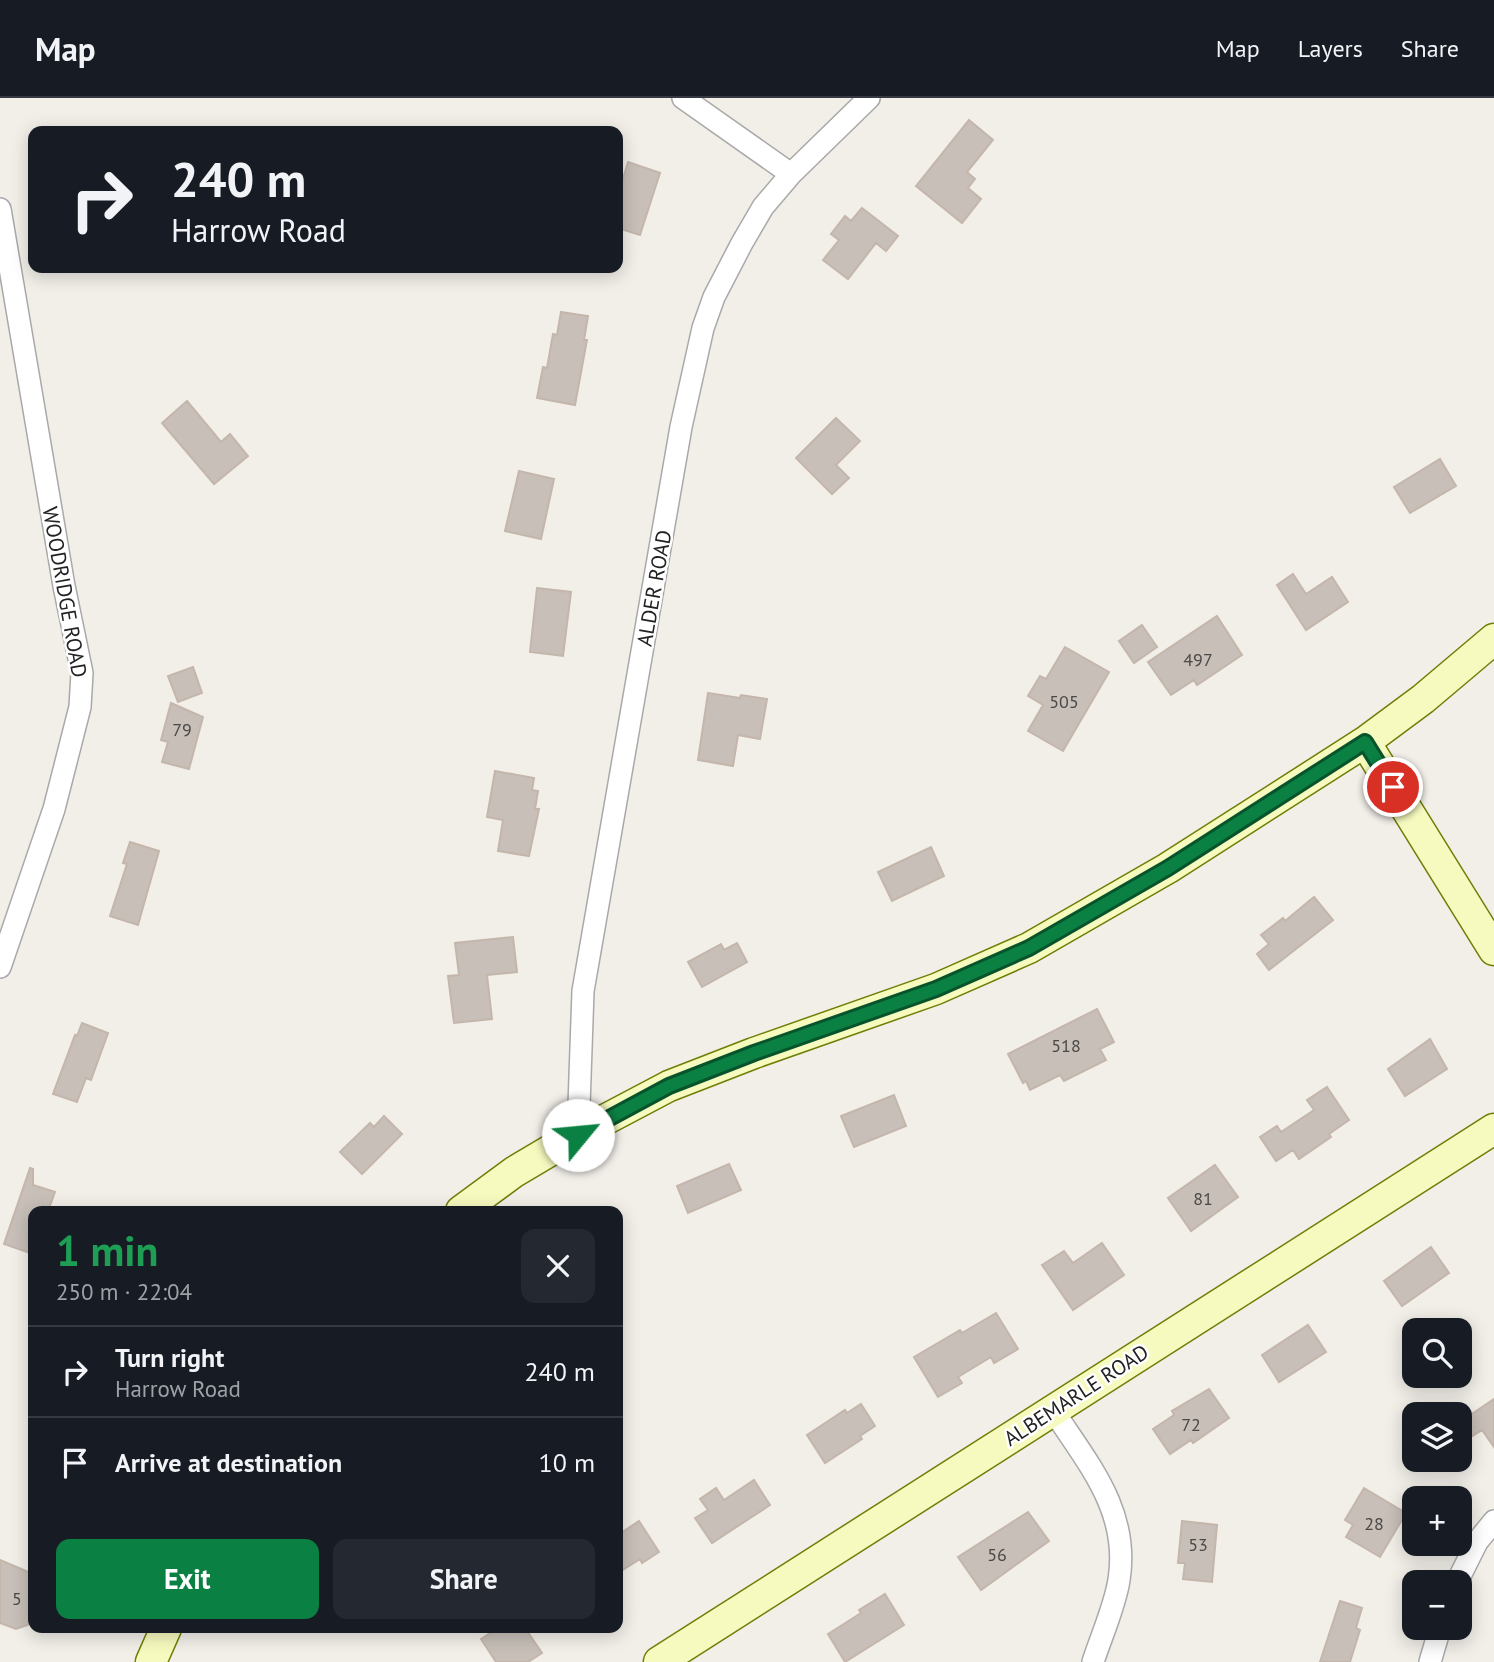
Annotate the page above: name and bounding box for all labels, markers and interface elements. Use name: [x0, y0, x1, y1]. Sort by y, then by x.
text: Map: [35, 27, 96, 70]
text: Map: [1216, 33, 1260, 64]
text: Layers: [1298, 33, 1363, 64]
text: Share: [1401, 33, 1459, 64]
text: 240 m: [171, 147, 306, 211]
icon: right: [56, 154, 147, 245]
text: Harrow Road: [171, 209, 346, 251]
street label: WOODRIDGE ROAD: [37, 505, 93, 679]
street label: ALDER ROAD: [630, 528, 678, 648]
house number: 497: [1183, 648, 1213, 671]
house number: 505: [1049, 690, 1079, 713]
house number: 79: [172, 718, 192, 741]
pin: [1363, 757, 1423, 817]
icon: arrive: [1374, 768, 1412, 806]
house number: 518: [1051, 1034, 1081, 1057]
position arrow: [541, 1098, 615, 1172]
house number: 81: [1193, 1187, 1213, 1210]
text: 1 min: [56, 1223, 158, 1278]
button: close: [521, 1229, 595, 1303]
text: 250 m · 22:04: [56, 1277, 192, 1306]
map controls: [1402, 1318, 1472, 1640]
button: search: [1402, 1318, 1472, 1388]
street label: ALBEMARLE ROAD: [999, 1338, 1153, 1452]
text: Turn right: [115, 1341, 224, 1374]
icon: right: [56, 1353, 94, 1391]
text: 240 m: [524, 1355, 595, 1388]
text: Harrow Road: [115, 1374, 241, 1403]
button: layers: [1402, 1402, 1472, 1472]
house number: 72: [1181, 1413, 1201, 1436]
icon: arrive: [56, 1444, 94, 1482]
text: Arrive at destination: [115, 1446, 342, 1479]
text: 10 m: [539, 1446, 595, 1479]
button: +: [1402, 1486, 1472, 1556]
house number: 28: [1364, 1512, 1384, 1535]
house number: 53: [1188, 1533, 1208, 1556]
button: Exit: [56, 1539, 319, 1619]
button: Share: [333, 1539, 595, 1619]
house number: 56: [987, 1543, 1007, 1566]
button: −: [1402, 1570, 1472, 1640]
house number: 5: [12, 1587, 22, 1610]

